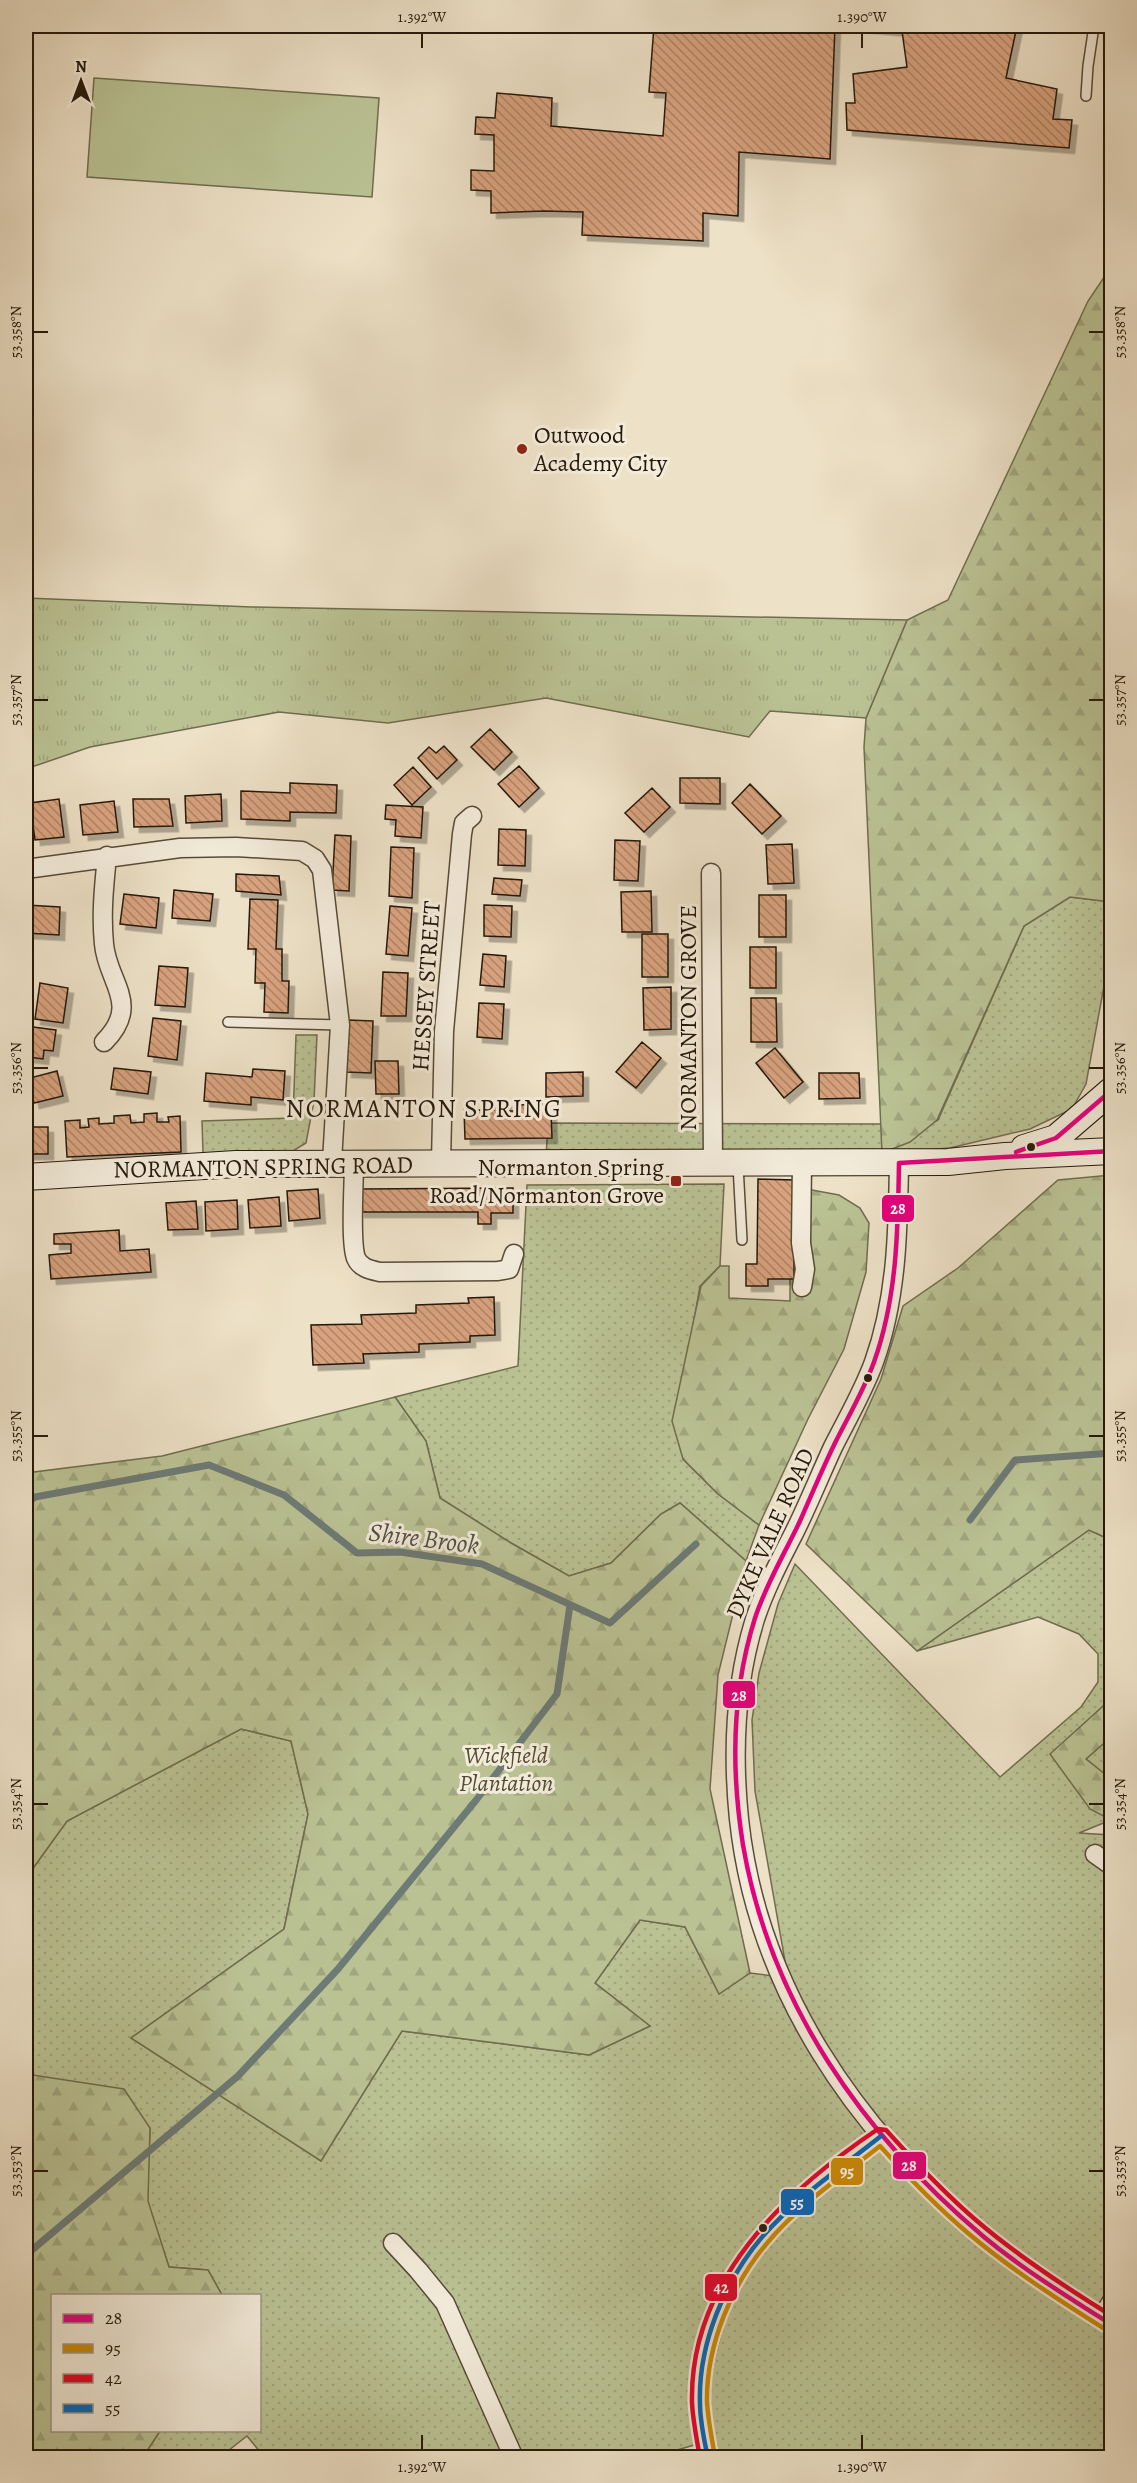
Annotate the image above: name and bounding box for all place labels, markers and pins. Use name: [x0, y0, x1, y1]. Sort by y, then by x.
place label: Outwood Academy City: [533, 419, 668, 479]
marker: Outwood Academy City: [515, 442, 529, 456]
unlabelled marker: [1025, 1141, 1037, 1153]
place label: Normanton Spring Road/Normanton Grove: [429, 1151, 664, 1211]
marker: Normanton Spring Road/Normanton Grove: [669, 1174, 683, 1188]
unlabelled marker: [862, 1372, 874, 1384]
unlabelled marker: [757, 2222, 769, 2234]

